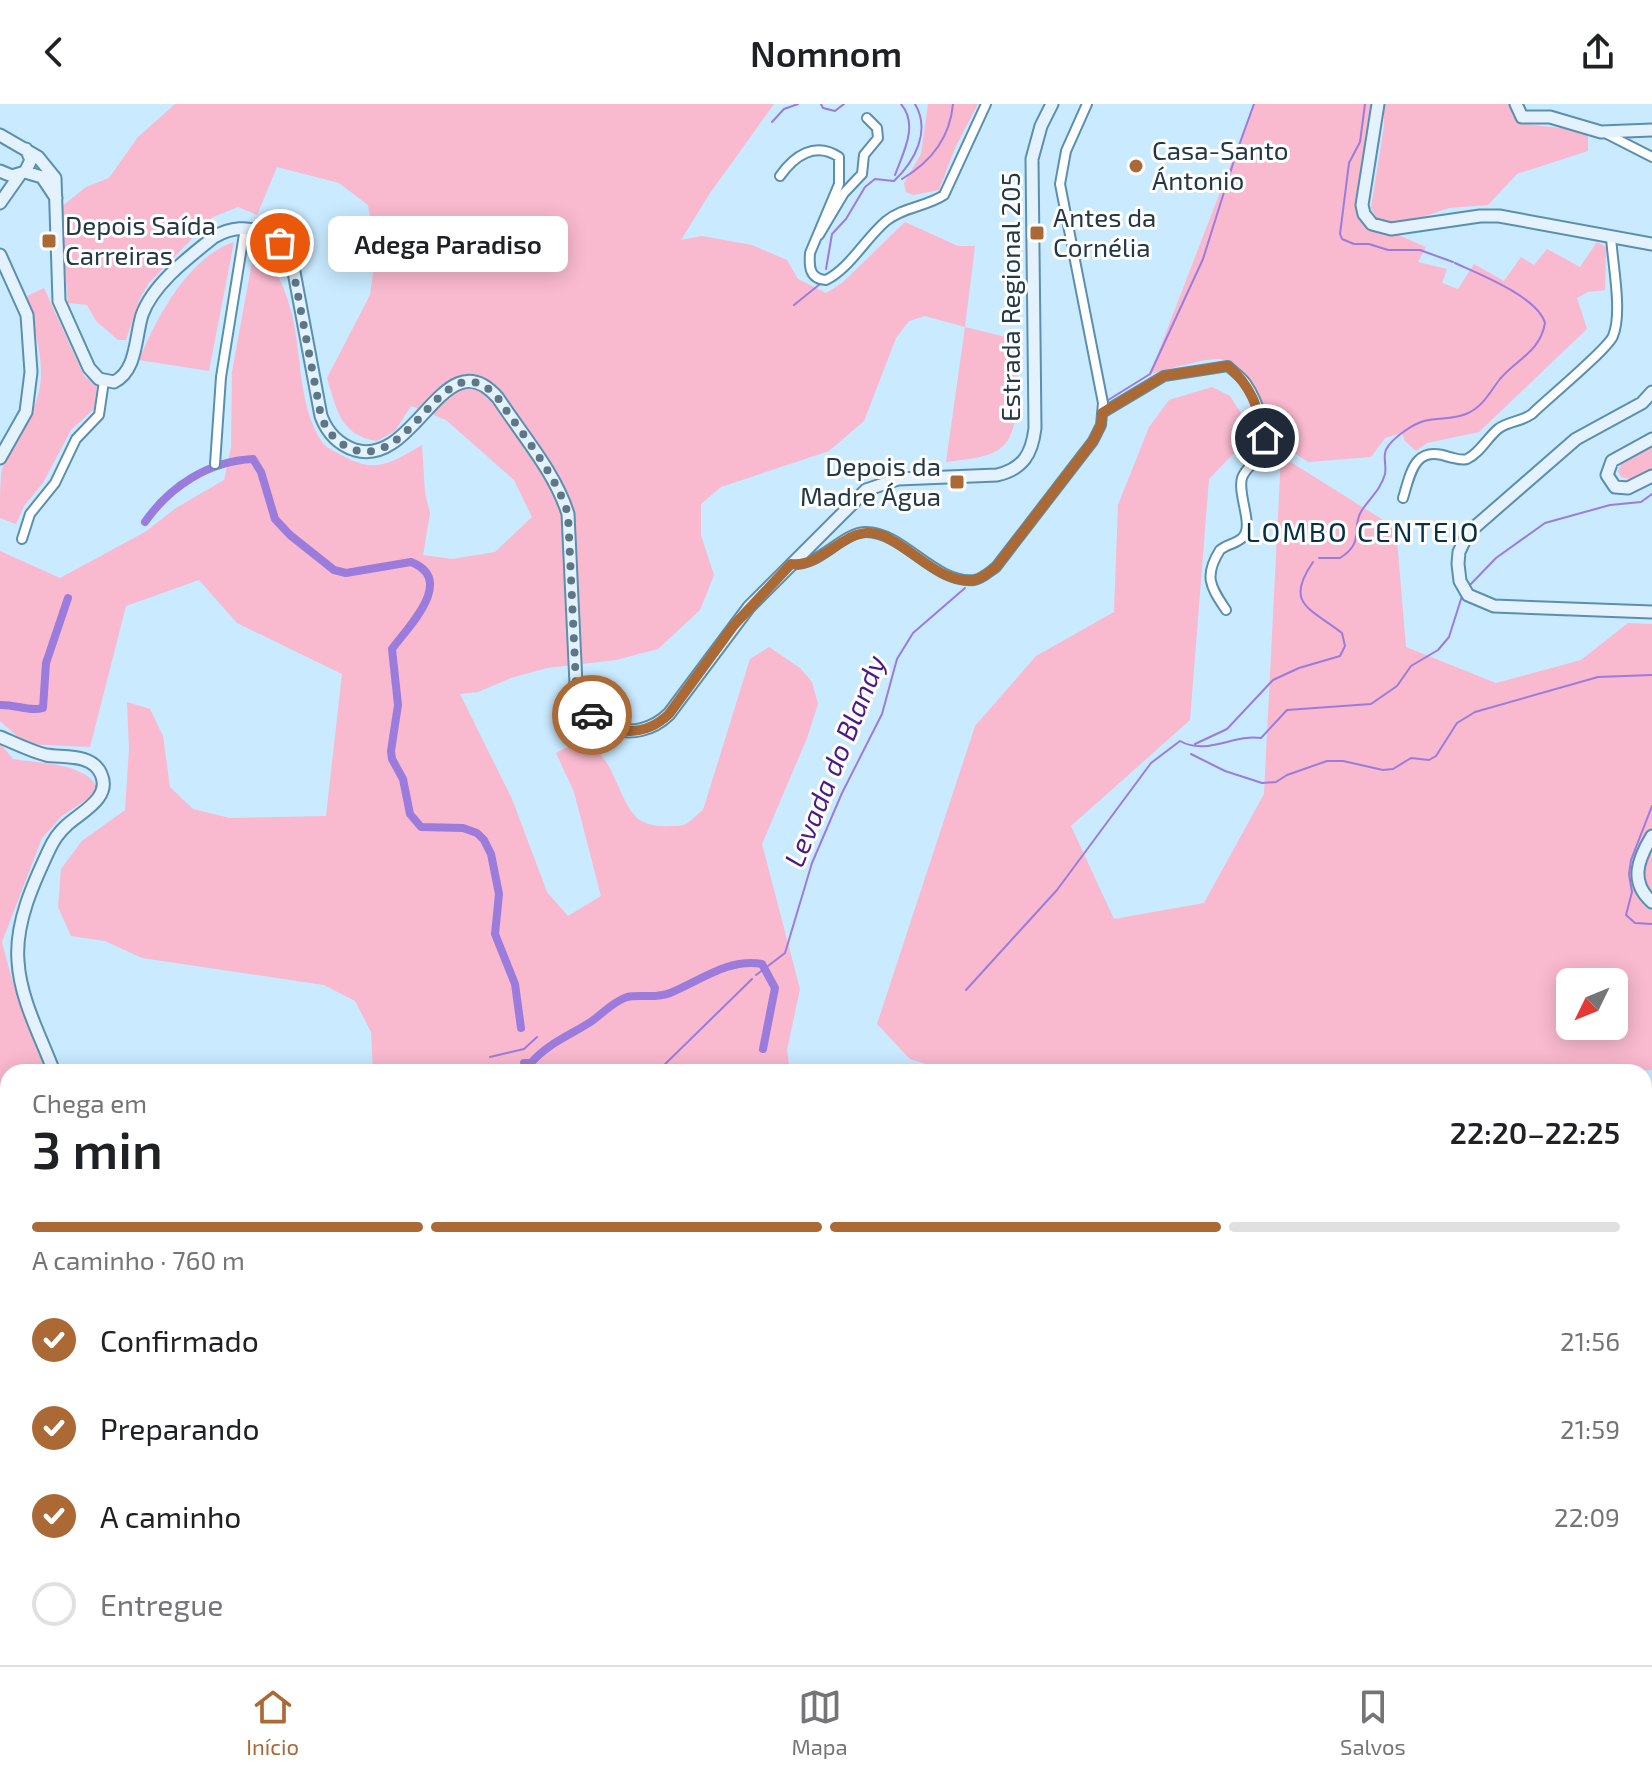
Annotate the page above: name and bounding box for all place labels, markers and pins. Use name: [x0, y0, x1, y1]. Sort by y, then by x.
place label: Casa-Santo Ántonio: [1152, 134, 1289, 195]
marker: Casa-Santo Ántonio: [1127, 157, 1145, 175]
place label: Antes da Cornélia: [1053, 201, 1156, 262]
place label: Depois Saída Carreiras: [65, 209, 216, 270]
pin: [246, 209, 314, 277]
callout: Adega Paradiso: [328, 215, 568, 271]
marker: Antes da Cornélia: [1028, 224, 1046, 242]
marker: Depois Saída Carreiras: [40, 232, 58, 250]
pin: [1231, 404, 1299, 472]
place label: Depois da Madre Água: [800, 450, 941, 511]
marker: Depois da Madre Água: [948, 473, 966, 491]

